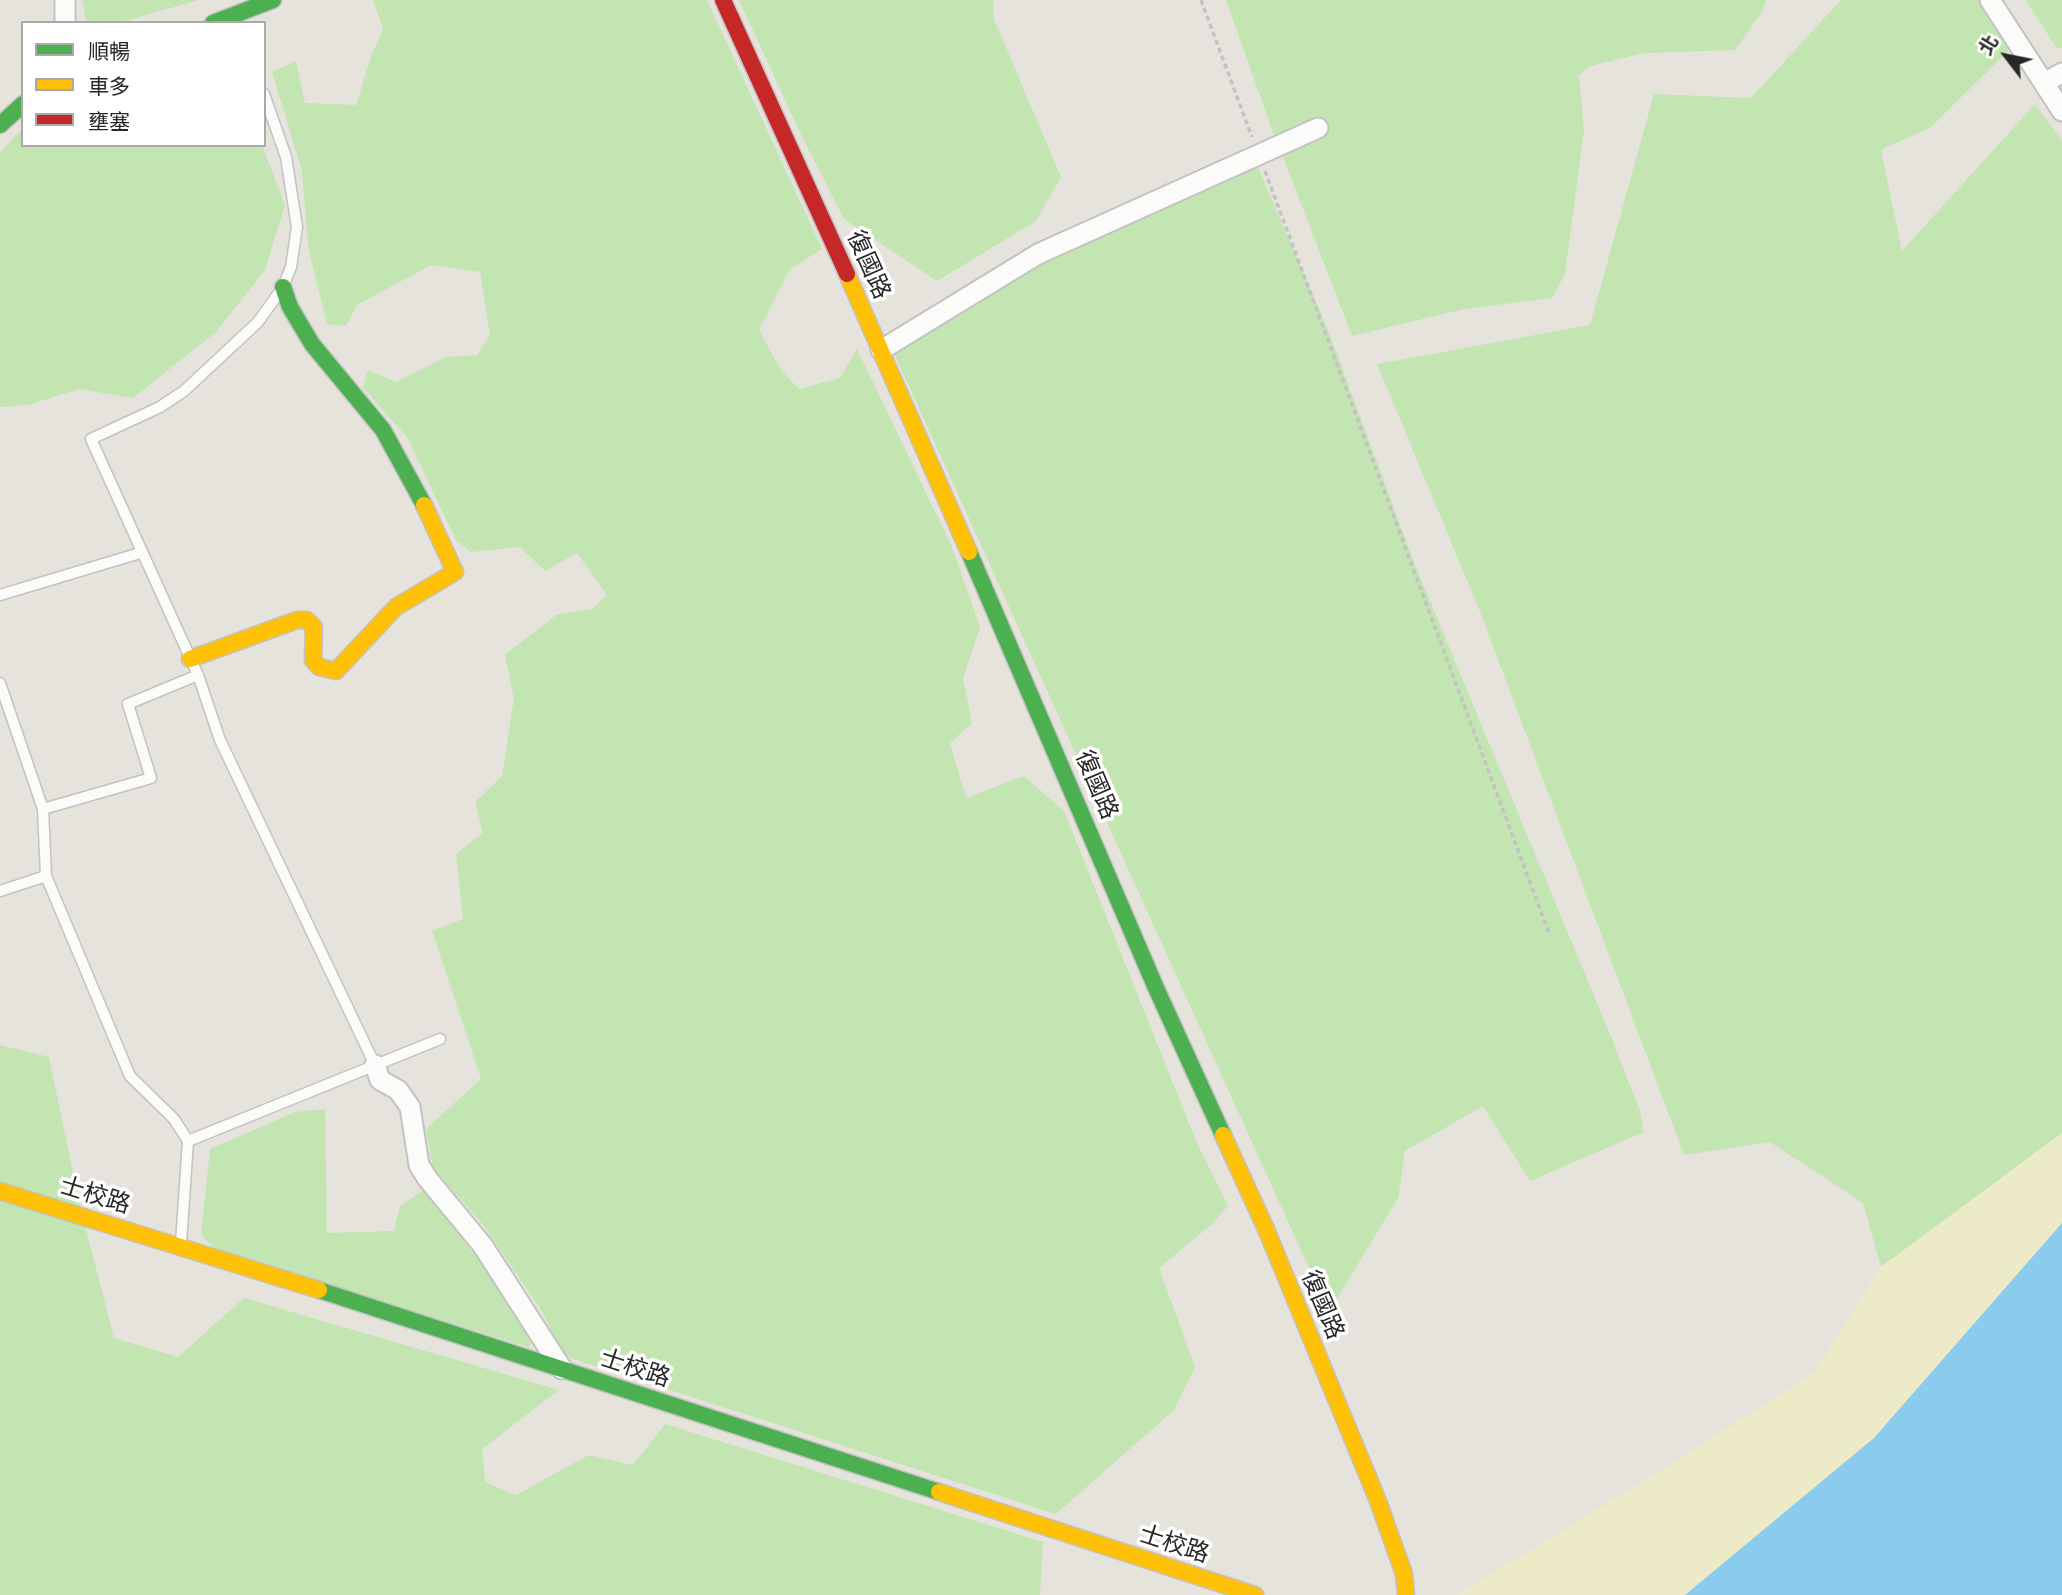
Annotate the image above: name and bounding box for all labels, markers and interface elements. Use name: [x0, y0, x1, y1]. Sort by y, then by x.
legend: [21, 21, 266, 147]
north arrow: [1971, 21, 2041, 91]
text: 北: [1972, 30, 2004, 60]
text: 順暢: [88, 37, 130, 65]
text: 車多: [88, 72, 130, 100]
text: 壅塞: [88, 107, 130, 135]
street label: 復國路: [840, 226, 896, 304]
street label: 復國路: [1069, 746, 1123, 824]
street label: 士校路: [56, 1172, 134, 1220]
street label: 復國路: [1295, 1266, 1349, 1344]
street label: 士校路: [596, 1344, 674, 1394]
street label: 士校路: [1135, 1520, 1213, 1570]

